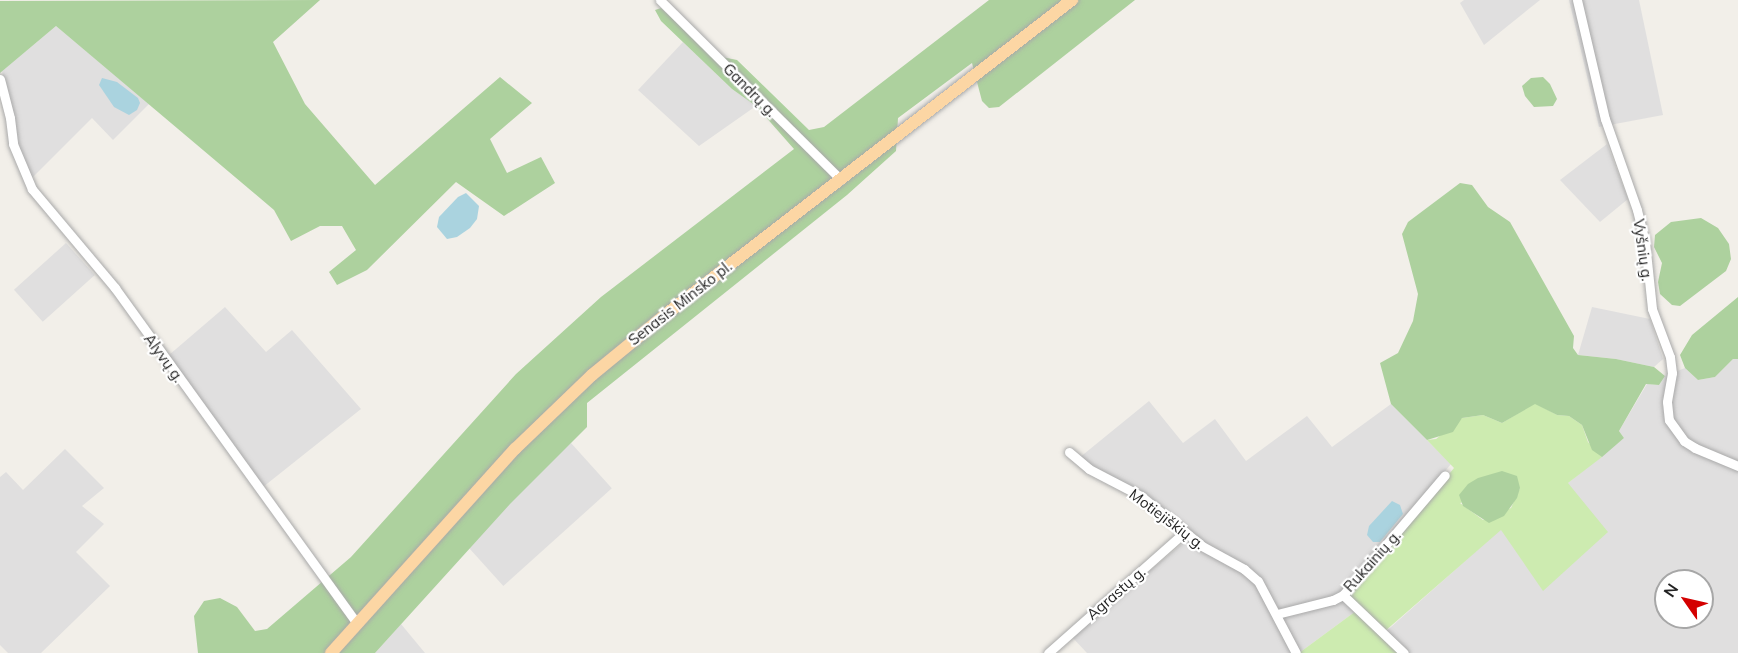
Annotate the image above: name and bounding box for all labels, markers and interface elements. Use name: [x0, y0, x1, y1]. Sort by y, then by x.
street label: Gandrų g.: [720, 60, 780, 120]
street label: Vyšnių g.: [1630, 218, 1656, 282]
street label: Senasis Minsko pl.: [625, 257, 735, 349]
street label: Alyvų g.: [140, 330, 188, 386]
street label: Motiejiškių g.: [1126, 485, 1208, 553]
street label: Rukainių g.: [1340, 526, 1404, 596]
street label: Agrastų g.: [1083, 563, 1149, 623]
north arrow: [1654, 569, 1714, 629]
text: N: [1659, 579, 1682, 601]

